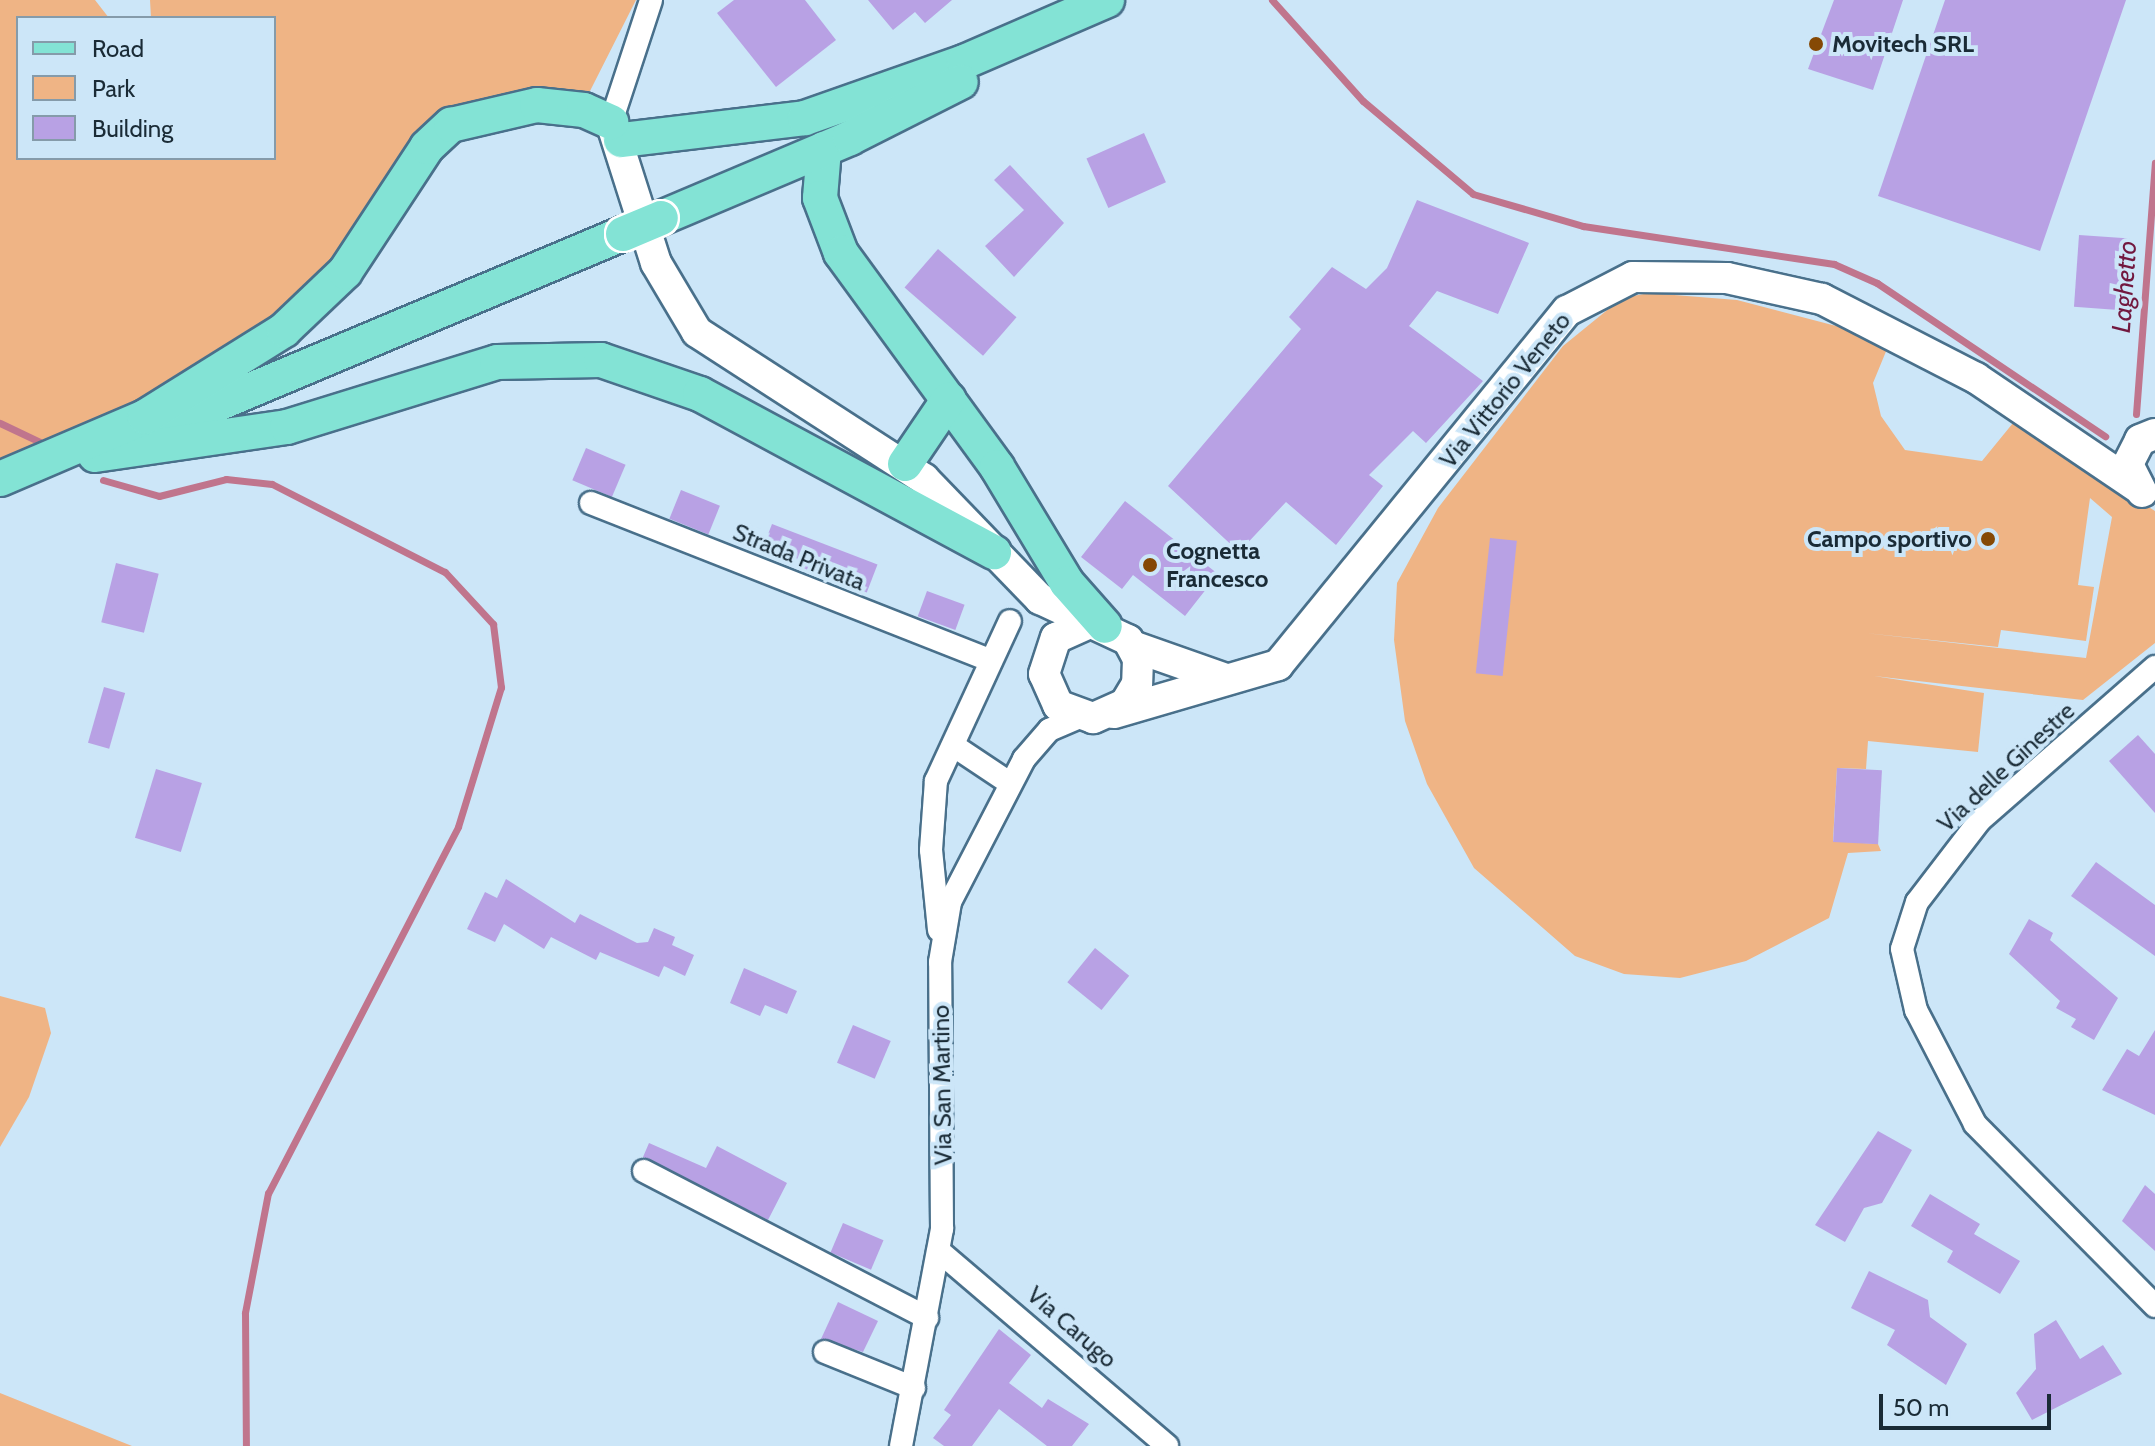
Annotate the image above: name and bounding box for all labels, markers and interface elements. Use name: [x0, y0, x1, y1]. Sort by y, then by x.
legend: [16, 16, 276, 160]
place label: Movitech SRL: [1832, 30, 1974, 58]
text: Road: [92, 34, 144, 63]
marker: Movitech SRL: [1807, 35, 1825, 53]
text: Park: [92, 74, 135, 103]
text: Building: [92, 114, 173, 143]
water label: Laghetto: [2106, 240, 2144, 334]
street label: Via Vittorio Veneto: [1434, 307, 1576, 473]
street label: Strada Privata: [729, 517, 869, 597]
place label: Campo sportivo: [1807, 525, 1972, 553]
marker: Campo sportivo: [1979, 530, 1997, 548]
place label: Cognetta Francesco: [1166, 537, 1269, 593]
marker: Cognetta Francesco: [1141, 556, 1159, 574]
street label: Via delle Ginestre: [1932, 696, 2080, 838]
street label: Via San Martino: [926, 1005, 958, 1165]
street label: Via Carugo: [1021, 1280, 1123, 1374]
scale bar: [1883, 1378, 2055, 1428]
text: 50 m: [1893, 1393, 1949, 1422]

